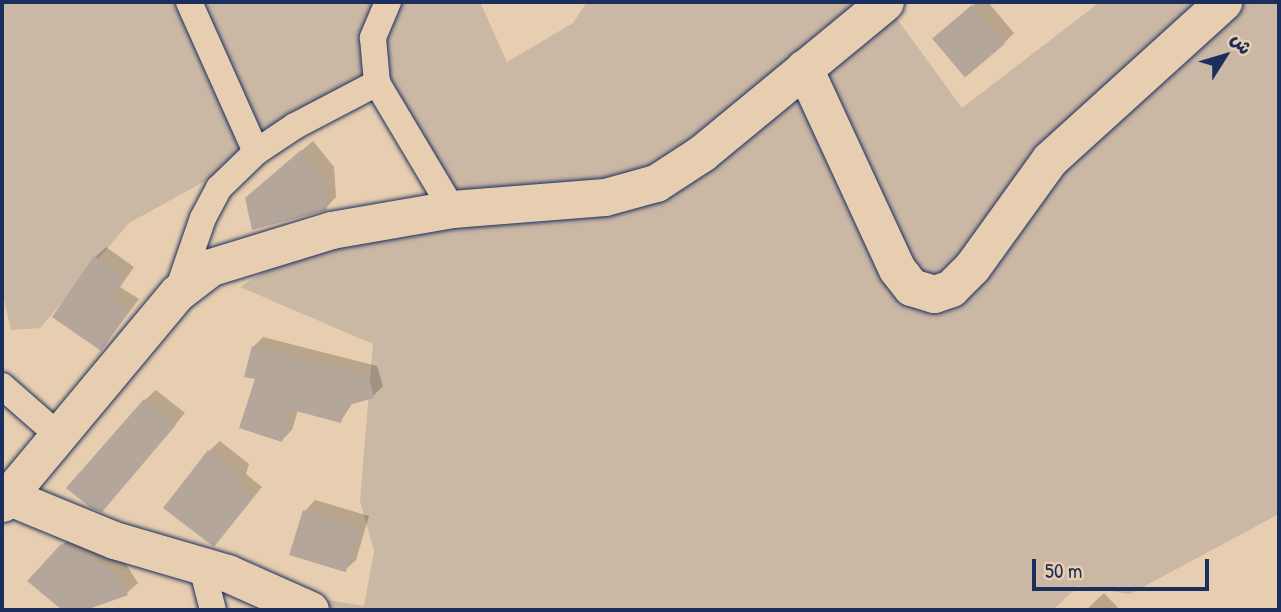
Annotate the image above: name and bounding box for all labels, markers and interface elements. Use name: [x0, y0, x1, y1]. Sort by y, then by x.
north arrow: [1190, 21, 1260, 91]
text: ش: [1225, 27, 1258, 60]
scale bar: [1036, 546, 1213, 590]
text: 50 m: [1045, 556, 1082, 585]

